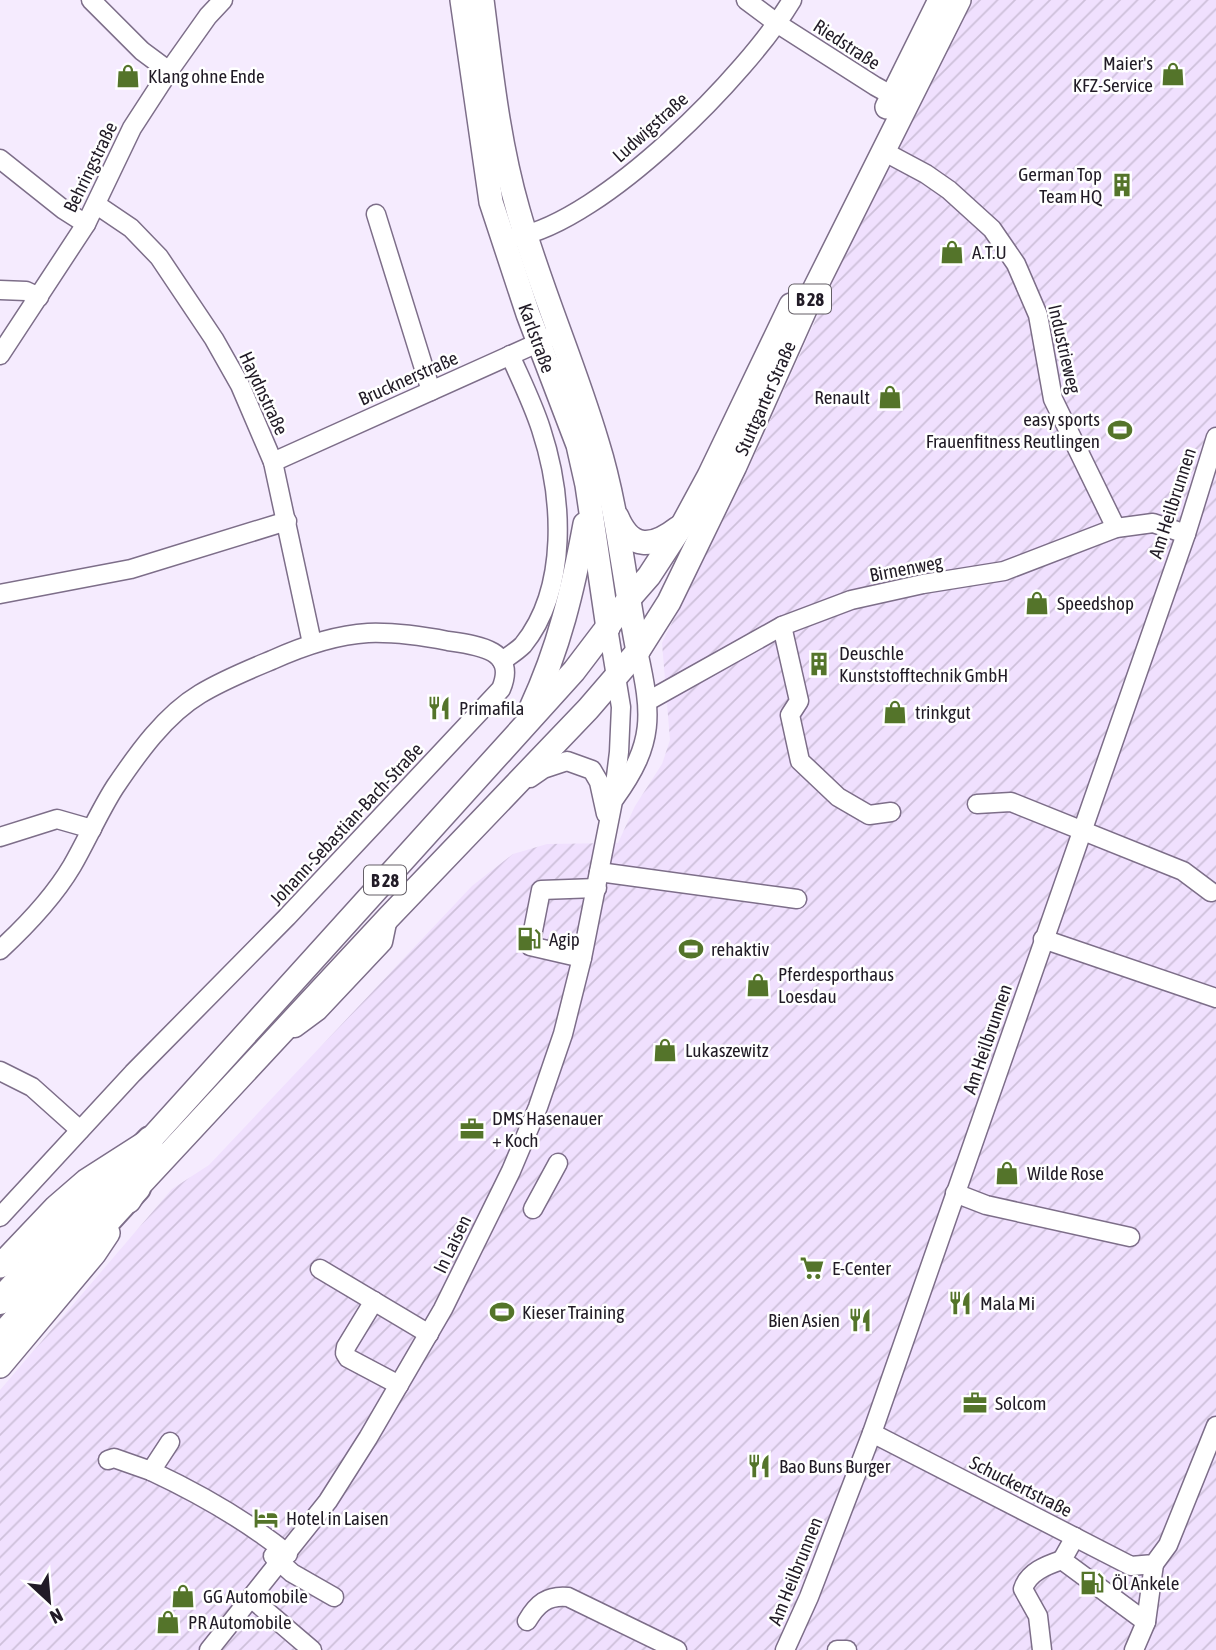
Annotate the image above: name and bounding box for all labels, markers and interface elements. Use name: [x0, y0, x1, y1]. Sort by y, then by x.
street label: Riedstraße: [809, 14, 885, 74]
place label: Maier's KFZ-Service: [1073, 52, 1153, 96]
shop icon: Maier's KFZ-Service: [1159, 60, 1187, 88]
shop icon: Klang ohne Ende: [114, 62, 142, 90]
place label: Klang ohne Ende: [148, 65, 265, 87]
street label: Ludwigstraße: [608, 88, 692, 166]
street label: Behringstraße: [59, 118, 121, 216]
place label: German Top Team HQ: [1018, 163, 1103, 207]
building icon: German Top Team HQ: [1108, 171, 1136, 199]
shop icon: A.T.U: [938, 238, 966, 266]
place label: A.T.U: [972, 241, 1007, 263]
road number: B 28: [789, 284, 831, 314]
street label: Karlstraße: [514, 300, 560, 376]
street label: Industrieweg: [1044, 302, 1086, 397]
street label: Stuttgarter Straße: [730, 337, 800, 459]
street label: Brucknerstraße: [355, 346, 461, 410]
street label: Haydnstraße: [235, 348, 293, 438]
shop icon: Renault: [876, 383, 904, 411]
place label: Renault: [814, 386, 870, 408]
place label: easy sports Frauenfitness Reutlingen: [926, 408, 1100, 452]
sports icon: easy sports Frauenfitness Reutlingen: [1106, 416, 1134, 444]
street label: Am Heilbrunnen: [1144, 445, 1200, 561]
street label: Birnenweg: [868, 550, 945, 586]
shop icon: Speedshop: [1023, 589, 1051, 617]
place label: Speedshop: [1057, 592, 1134, 614]
place label: Deuschle Kunststofftechnik GmbH: [839, 642, 1008, 686]
building icon: Deuschle Kunststofftechnik GmbH: [805, 650, 833, 678]
restaurant icon: Primafila: [425, 694, 453, 722]
place label: Primafila: [459, 697, 524, 719]
shop icon: trinkgut: [881, 698, 909, 726]
place label: trinkgut: [915, 701, 971, 723]
street label: Johann-Sebastian-Bach-Straße: [265, 738, 427, 910]
road number: B 28: [364, 866, 406, 894]
fuel station icon: Agip: [515, 925, 543, 953]
place label: Agip: [549, 928, 580, 950]
sports icon: rehaktiv: [677, 935, 705, 963]
place label: rehaktiv: [711, 938, 769, 960]
place label: Pferdesporthaus Loesdau: [778, 963, 894, 1007]
shop icon: Pferdesporthaus Loesdau: [744, 971, 772, 999]
street label: Am Heilbrunnen: [958, 981, 1016, 1097]
shop icon: Lukaszewitz: [651, 1036, 679, 1064]
place label: Lukaszewitz: [685, 1039, 769, 1061]
place label: DMS Hasenauer + Koch: [492, 1107, 603, 1151]
office icon: DMS Hasenauer + Koch: [458, 1115, 486, 1143]
shop icon: Wilde Rose: [993, 1159, 1021, 1187]
place label: Wilde Rose: [1027, 1162, 1104, 1184]
street label: In Laisen: [429, 1211, 475, 1277]
supermarket icon: E-Center: [798, 1254, 826, 1282]
place label: E-Center: [832, 1257, 891, 1279]
restaurant icon: Mala Mi: [946, 1289, 974, 1317]
place label: Mala Mi: [980, 1292, 1035, 1314]
sports icon: Kieser Training: [488, 1298, 516, 1326]
place label: Kieser Training: [522, 1301, 625, 1323]
restaurant icon: Bien Asien: [846, 1306, 874, 1334]
place label: Bien Asien: [768, 1309, 840, 1331]
office icon: Solcom: [961, 1389, 989, 1417]
place label: Solcom: [995, 1392, 1046, 1414]
street label: Schuckertstraße: [966, 1451, 1076, 1521]
restaurant icon: Bao Buns Burger: [745, 1452, 773, 1480]
place label: Bao Buns Burger: [779, 1455, 891, 1477]
hotel icon: Hotel in Laisen: [252, 1504, 280, 1532]
place label: Hotel in Laisen: [286, 1507, 389, 1529]
street label: Am Heilbrunnen: [763, 1514, 827, 1628]
north arrow: [14, 1566, 84, 1636]
fuel station icon: Öl Ankele: [1078, 1569, 1106, 1597]
place label: Öl Ankele: [1112, 1572, 1179, 1594]
shop icon: GG Automobile: [169, 1582, 197, 1610]
place label: GG Automobile: [203, 1585, 308, 1607]
text: N: [47, 1604, 66, 1629]
shop icon: PR Automobile: [154, 1608, 182, 1636]
place label: PR Automobile: [188, 1611, 292, 1633]

